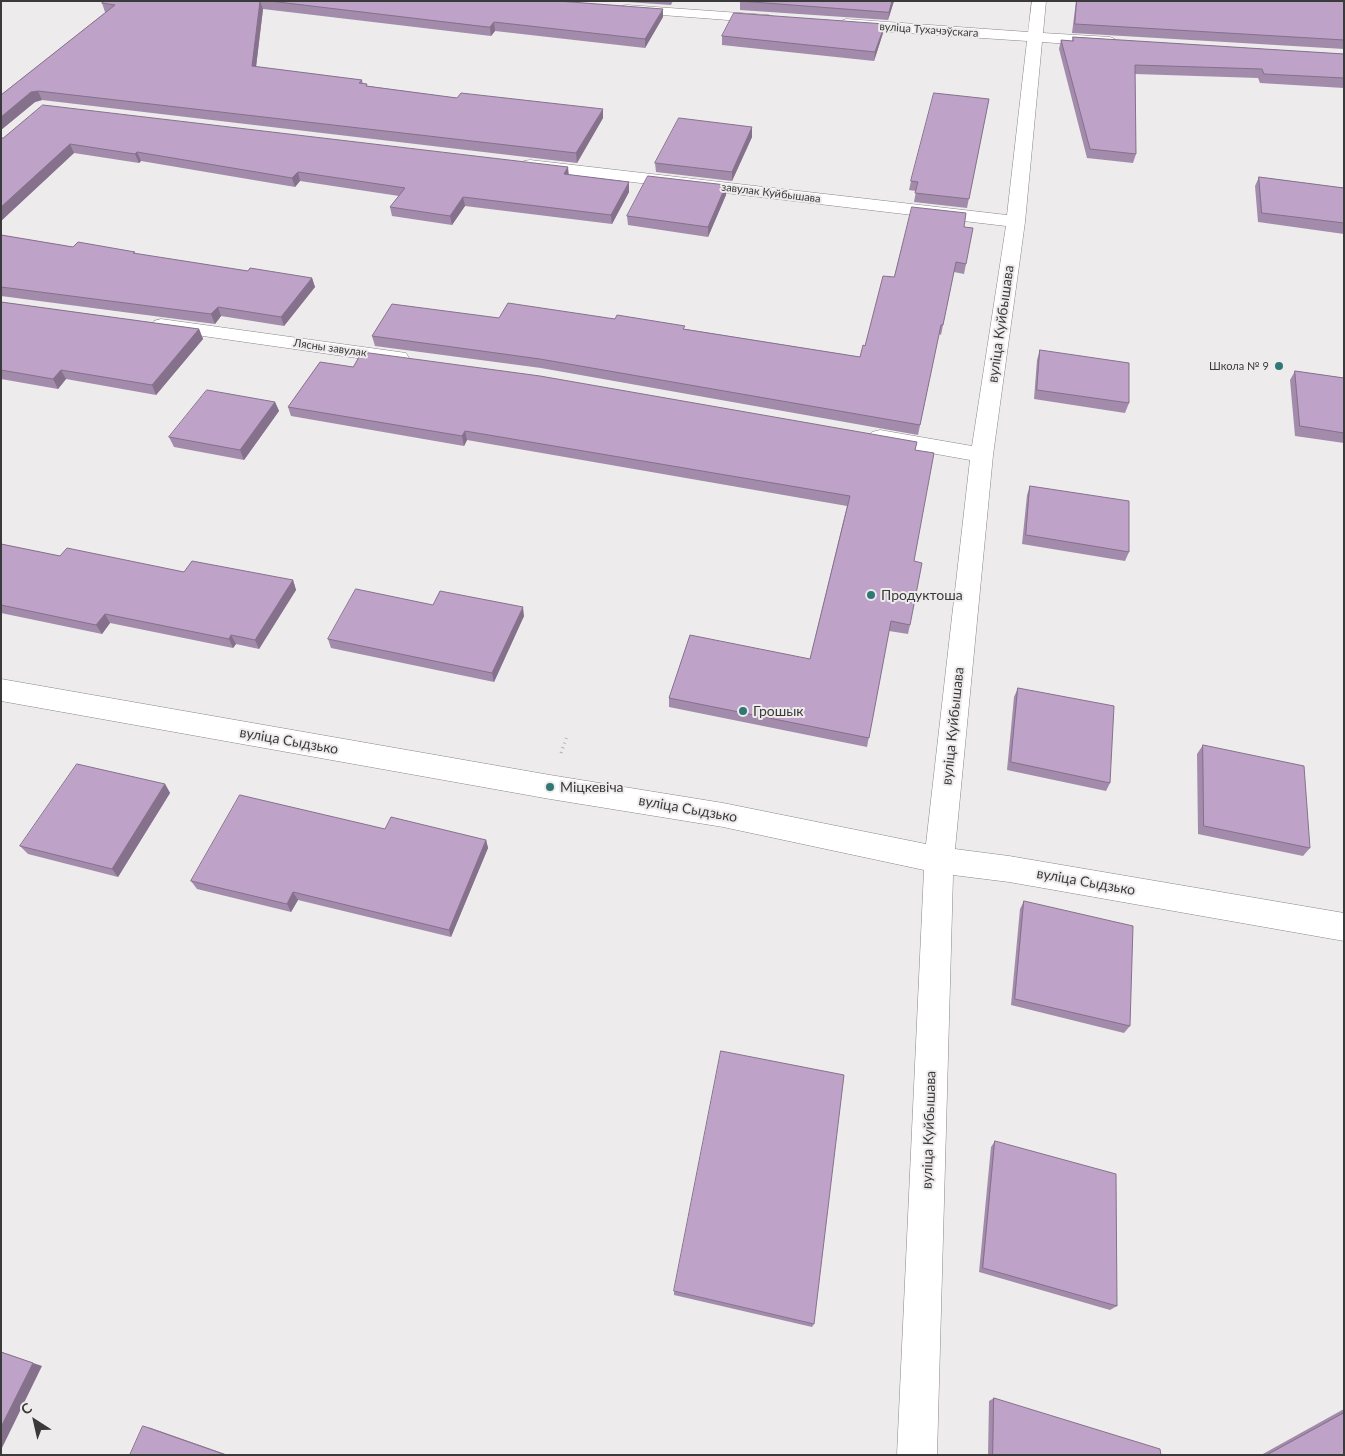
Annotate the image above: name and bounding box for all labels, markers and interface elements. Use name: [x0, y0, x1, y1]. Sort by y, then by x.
street label: вуліца Тухачэўскага: [879, 20, 979, 40]
street label: завулак Куйбышава: [721, 180, 821, 206]
street label: вуліца Куйбышава: [984, 264, 1018, 384]
street label: Лясны завулак: [292, 336, 368, 360]
place label: Школа № 9: [1209, 359, 1269, 373]
marker: Школа № 9: [1273, 360, 1285, 372]
place label: Продуктоша: [881, 587, 963, 603]
marker: Продуктоша: [865, 589, 877, 601]
street label: вуліца Куйбышава: [938, 666, 968, 786]
place label: Грошык: [753, 703, 804, 719]
marker: Грошык: [737, 705, 749, 717]
street label: вуліца Сыдзько: [238, 724, 340, 758]
place label: Міцкевіча: [560, 779, 624, 795]
marker: Міцкевіча: [544, 781, 556, 793]
street label: вуліца Сыдзько: [637, 792, 739, 826]
street label: вуліца Сыдзько: [1035, 865, 1137, 899]
street label: вуліца Куйбышава: [919, 1070, 939, 1190]
north arrow: [10, 1396, 60, 1446]
text: С: [17, 1399, 35, 1418]

